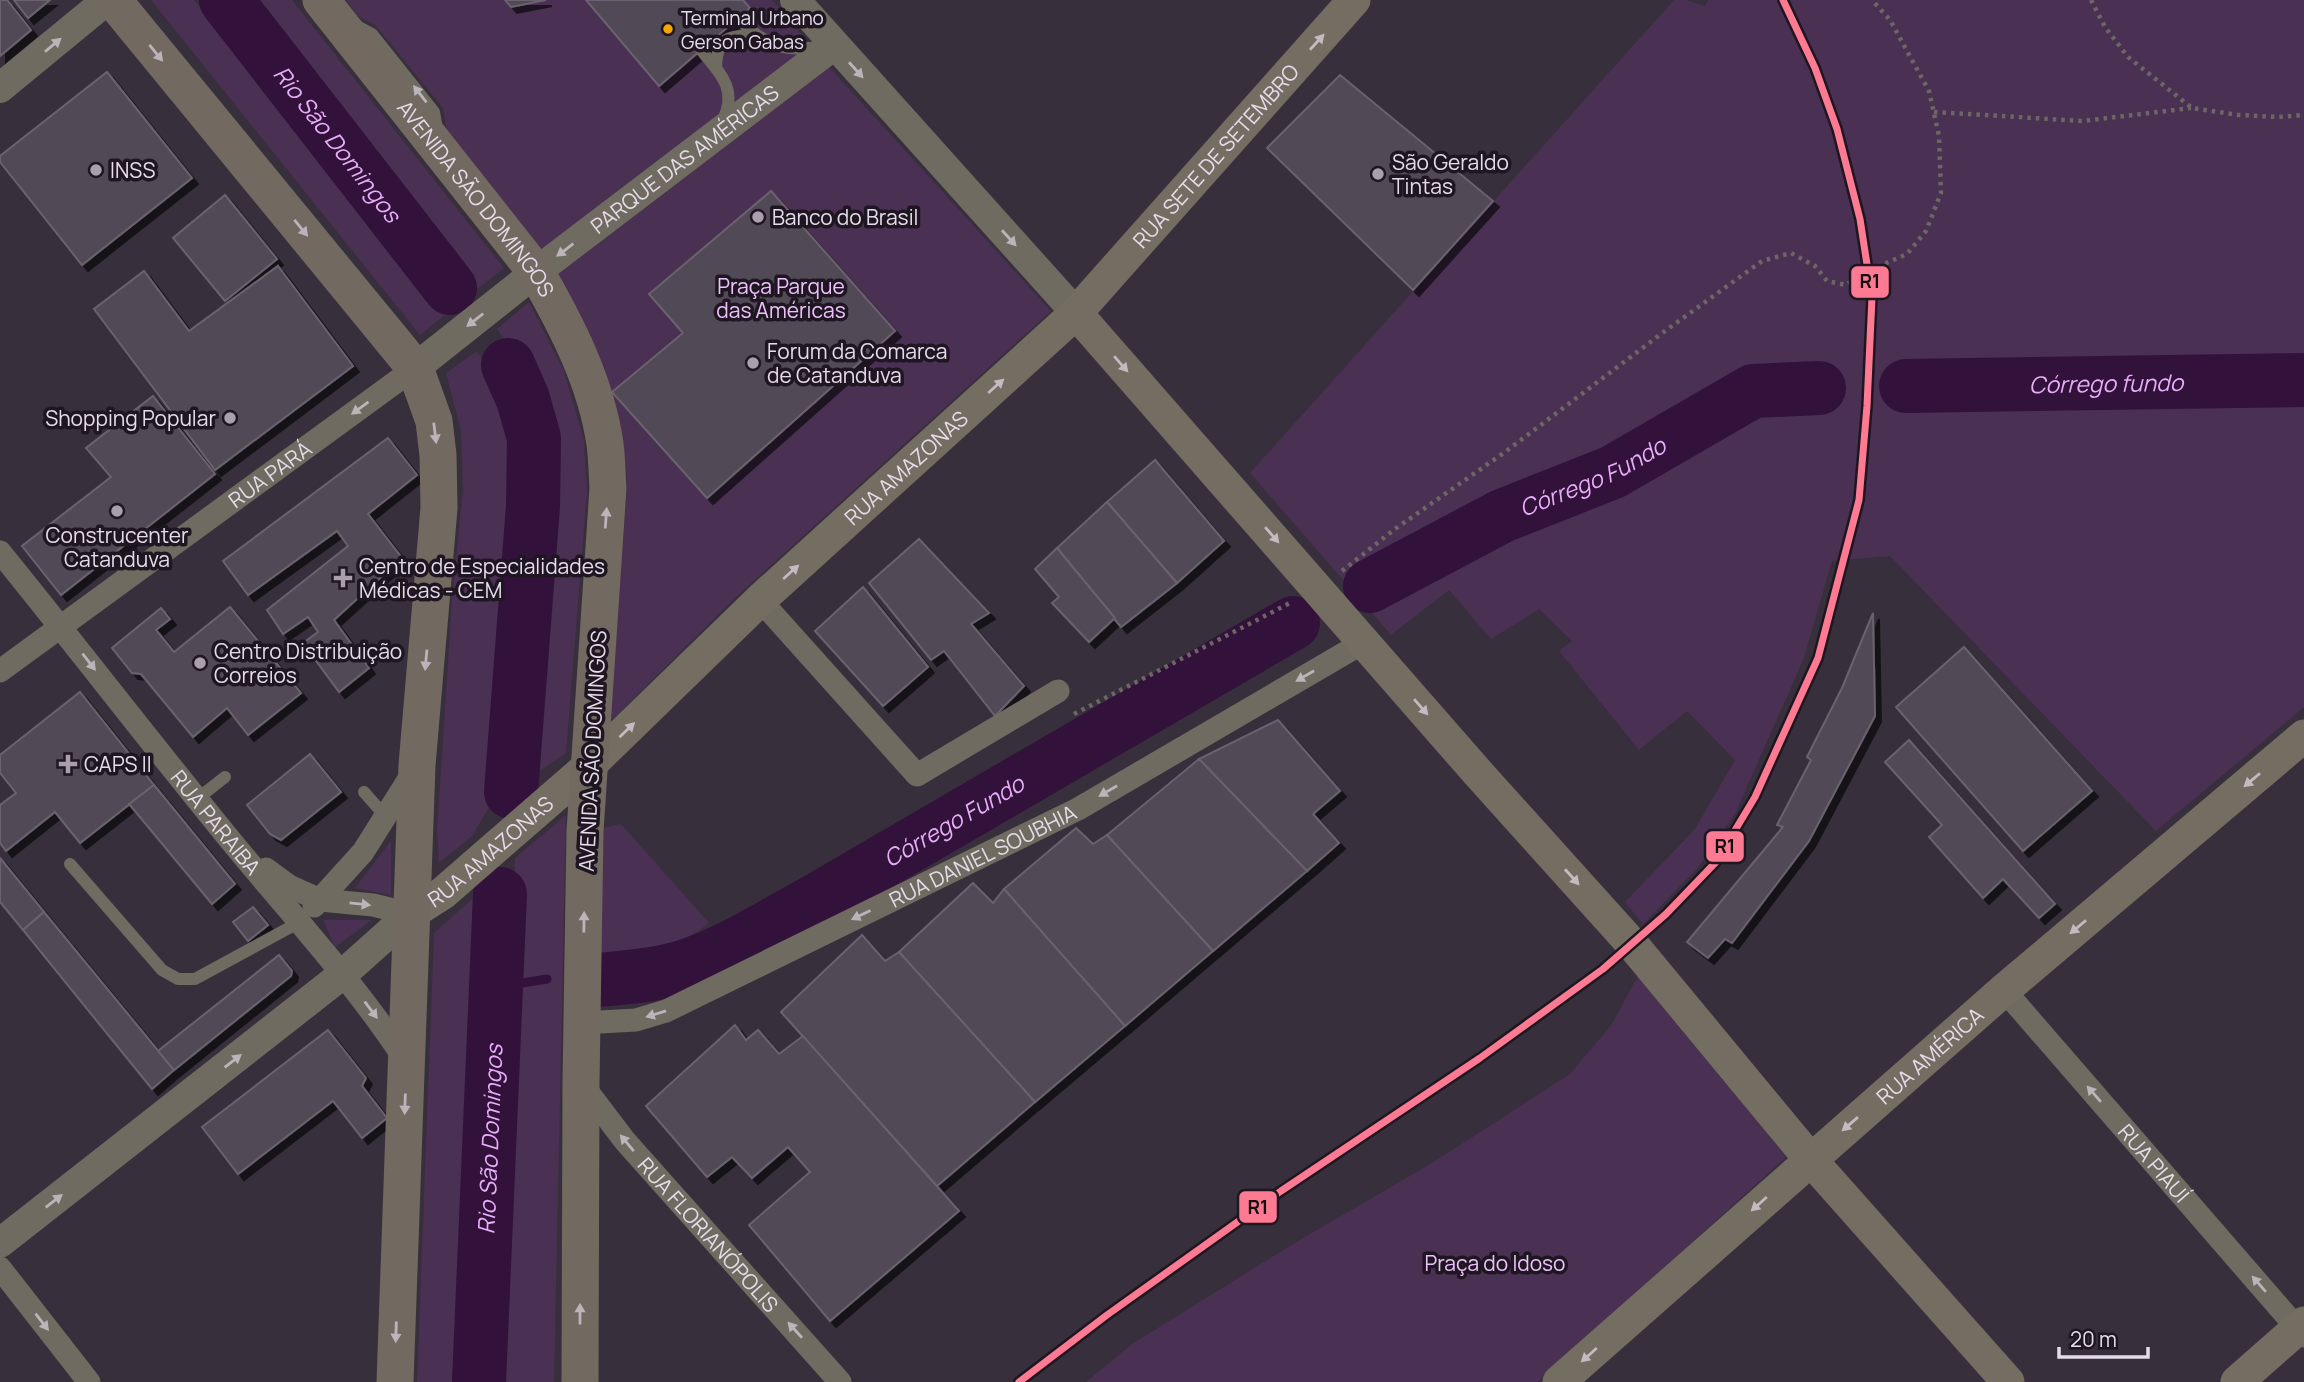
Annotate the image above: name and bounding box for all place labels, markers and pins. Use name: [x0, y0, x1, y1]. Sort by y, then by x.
place label: Terminal Urbano Gerson Gabas: [681, 5, 824, 55]
marker: Terminal Urbano Gerson Gabas: [661, 22, 675, 36]
place label: São Geraldo Tintas: [1392, 148, 1509, 200]
place label: INSS: [110, 156, 156, 184]
marker: INSS: [88, 162, 104, 178]
marker: São Geraldo Tintas: [1370, 166, 1386, 182]
place label: Banco do Brasil: [772, 203, 918, 231]
marker: Banco do Brasil: [750, 209, 766, 225]
place label: Forum da Comarca de Catanduva: [767, 337, 948, 389]
marker: Forum da Comarca de Catanduva: [745, 355, 761, 371]
place label: Shopping Popular: [45, 404, 216, 432]
marker: Shopping Popular: [222, 410, 238, 426]
marker: Construcenter Catanduva: [109, 503, 125, 519]
place label: Construcenter Catanduva: [46, 521, 189, 573]
place label: Centro de Especialidades Médicas - CEM: [359, 552, 605, 604]
marker: Centro de Especialidades Médicas - CEM: [333, 568, 353, 588]
place label: Centro Distribuição Correios: [214, 637, 402, 689]
marker: Centro Distribuição Correios: [192, 655, 208, 671]
place label: CAPS II: [84, 750, 152, 778]
marker: CAPS II: [58, 754, 78, 774]

